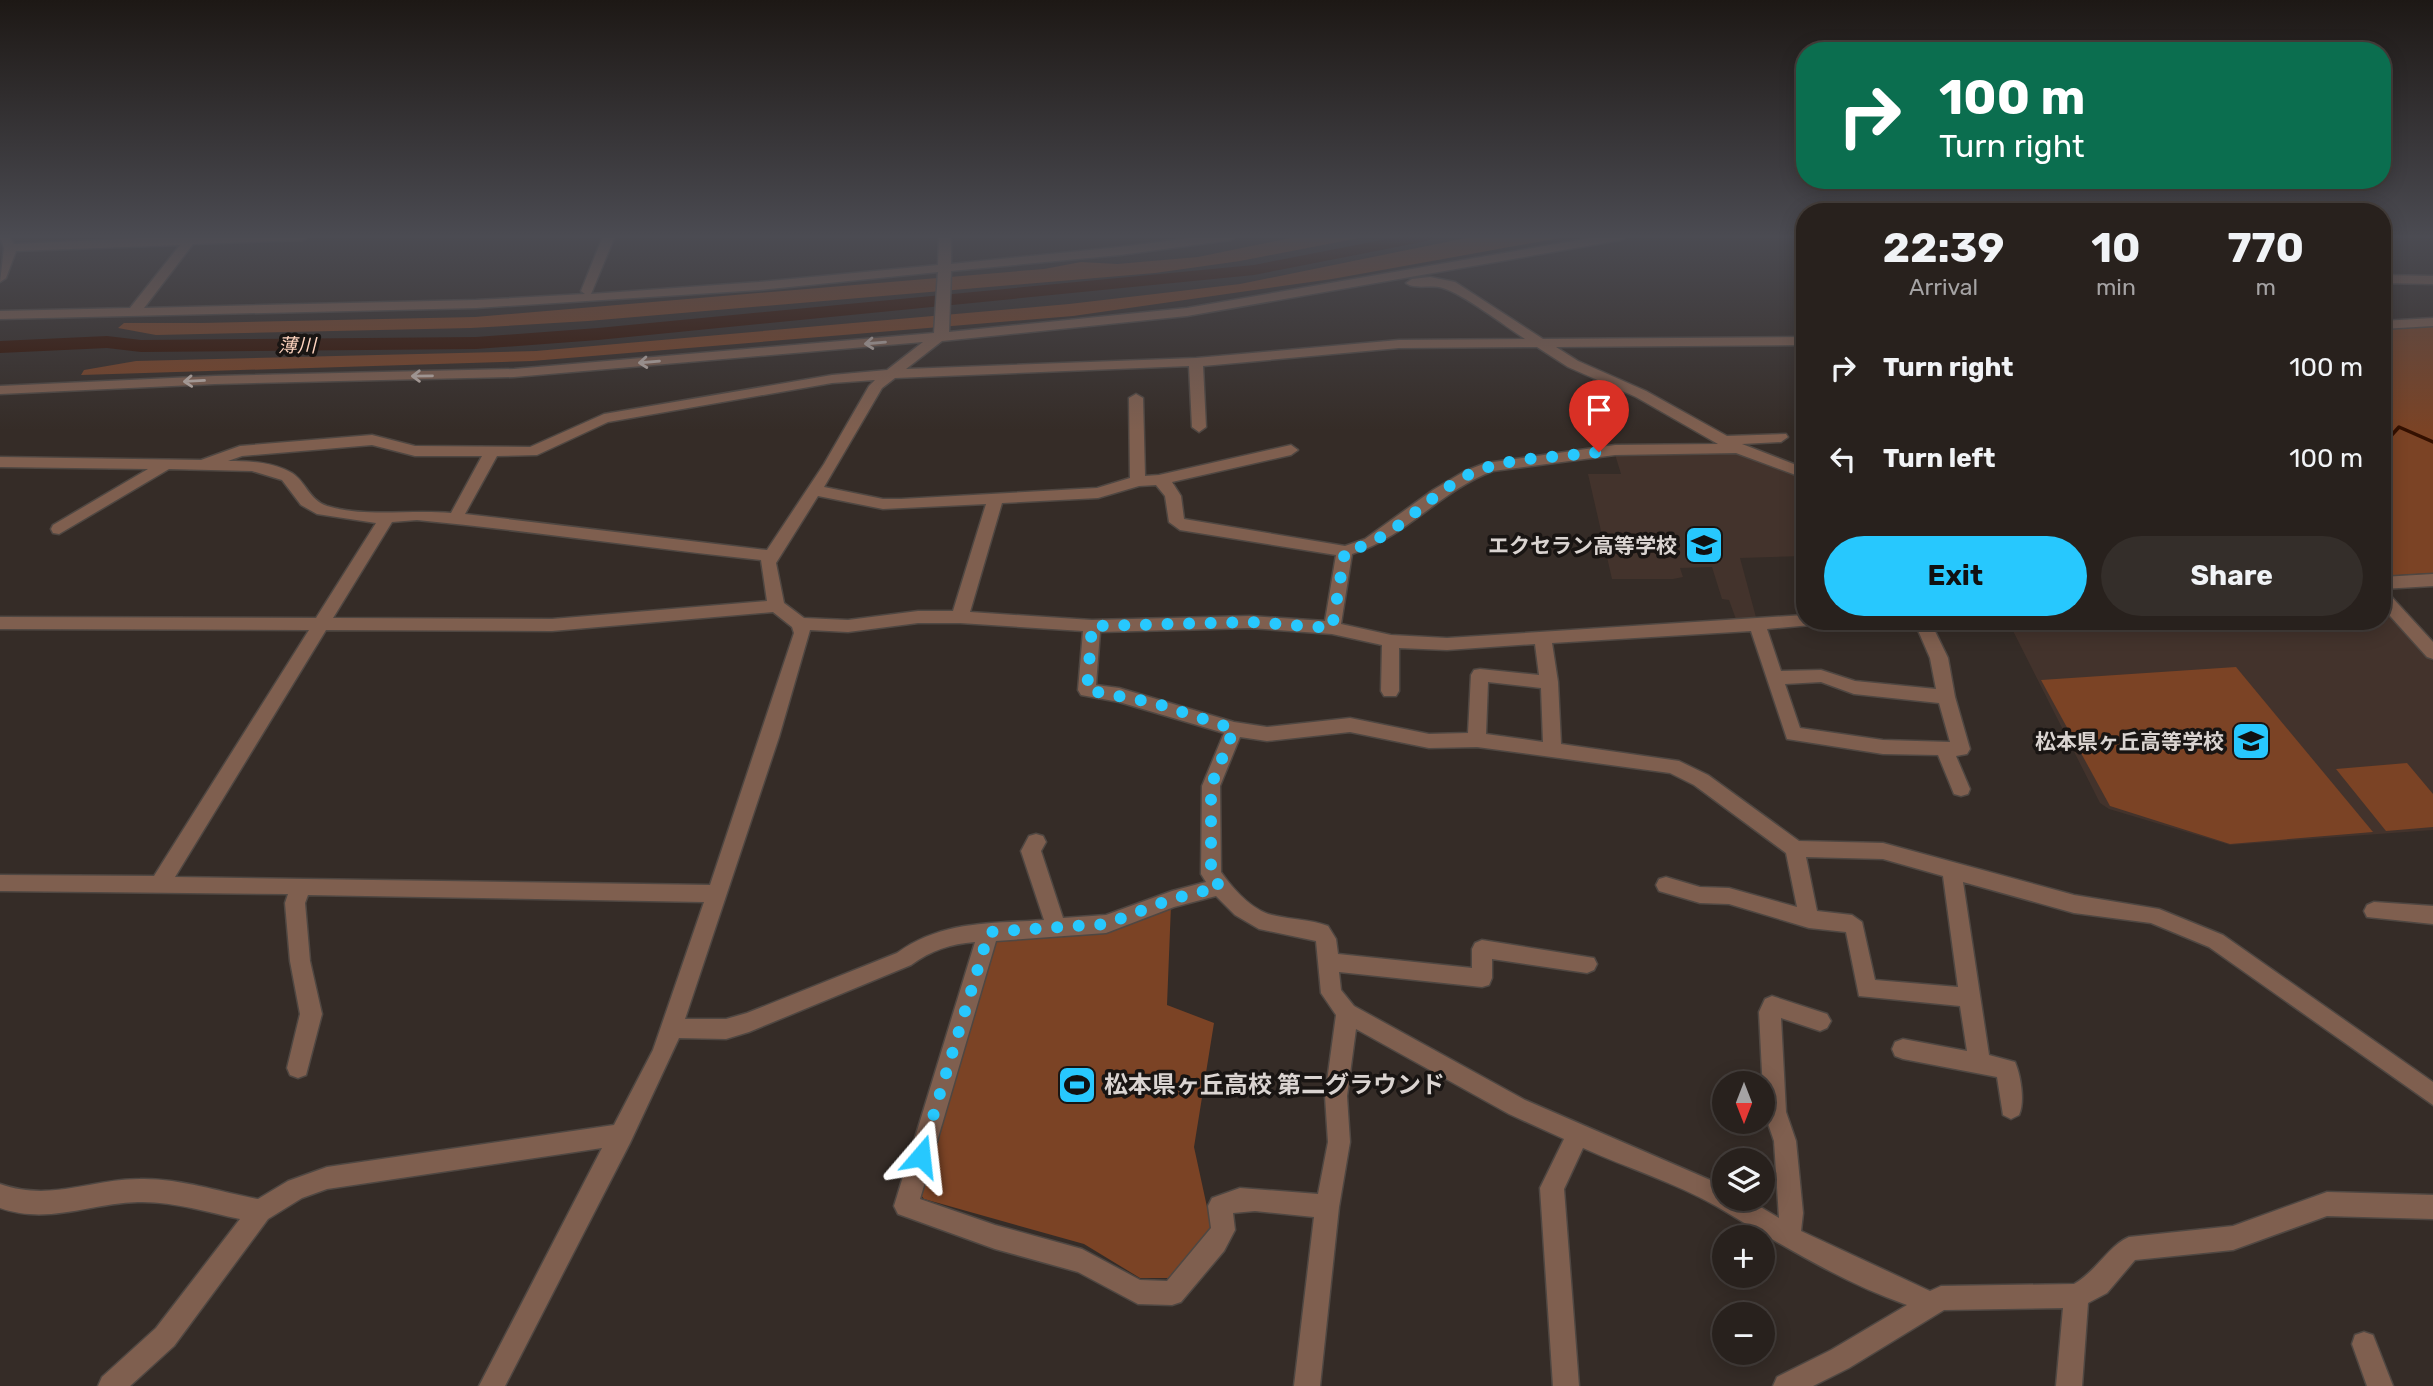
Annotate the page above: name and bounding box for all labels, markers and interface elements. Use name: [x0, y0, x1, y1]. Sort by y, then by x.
text: 100 m: [1939, 68, 2085, 126]
icon: right: [1824, 70, 1915, 161]
text: Turn right: [1939, 127, 2084, 165]
text: 22:39: [1883, 223, 2004, 273]
text: 10: [2091, 223, 2141, 273]
text: 770: [2227, 223, 2304, 273]
text: Arrival: [1909, 273, 1978, 301]
text: min: [2096, 273, 2136, 301]
text: m: [2256, 273, 2276, 301]
water label: 薄川: [278, 334, 318, 357]
one-way arrow: [864, 337, 887, 350]
icon: right: [1824, 349, 1862, 387]
text: Turn right: [1883, 352, 2013, 383]
text: 100 m: [2289, 352, 2363, 383]
one-way arrow: [638, 356, 660, 369]
one-way arrow: [410, 370, 433, 383]
one-way arrow: [183, 375, 206, 388]
pin: [1569, 380, 1629, 452]
icon: arrive: [1580, 391, 1618, 429]
icon: left: [1824, 440, 1862, 478]
text: Turn left: [1883, 443, 1995, 474]
text: 100 m: [2289, 443, 2363, 474]
school or university icon: エクセラン高等学校: [1683, 524, 1725, 566]
place label: エクセラン高等学校: [1488, 533, 1677, 558]
button: Exit: [1824, 536, 2087, 616]
button: Share: [2101, 536, 2363, 616]
school or university icon: 松本県ヶ丘高等学校: [2230, 720, 2272, 762]
place label: 松本県ヶ丘高等学校: [2035, 729, 2224, 754]
sports icon: 松本県ヶ丘高校 第二グラウンド: [1056, 1064, 1098, 1106]
place label: 松本県ヶ丘高校 第二グラウンド: [1104, 1071, 1445, 1099]
north arrow: [1712, 1071, 1774, 1134]
map controls: [1712, 1071, 1775, 1365]
position arrow: [884, 1119, 958, 1193]
button: layers: [1712, 1148, 1775, 1211]
button: +: [1712, 1225, 1775, 1288]
button: −: [1712, 1302, 1775, 1365]

